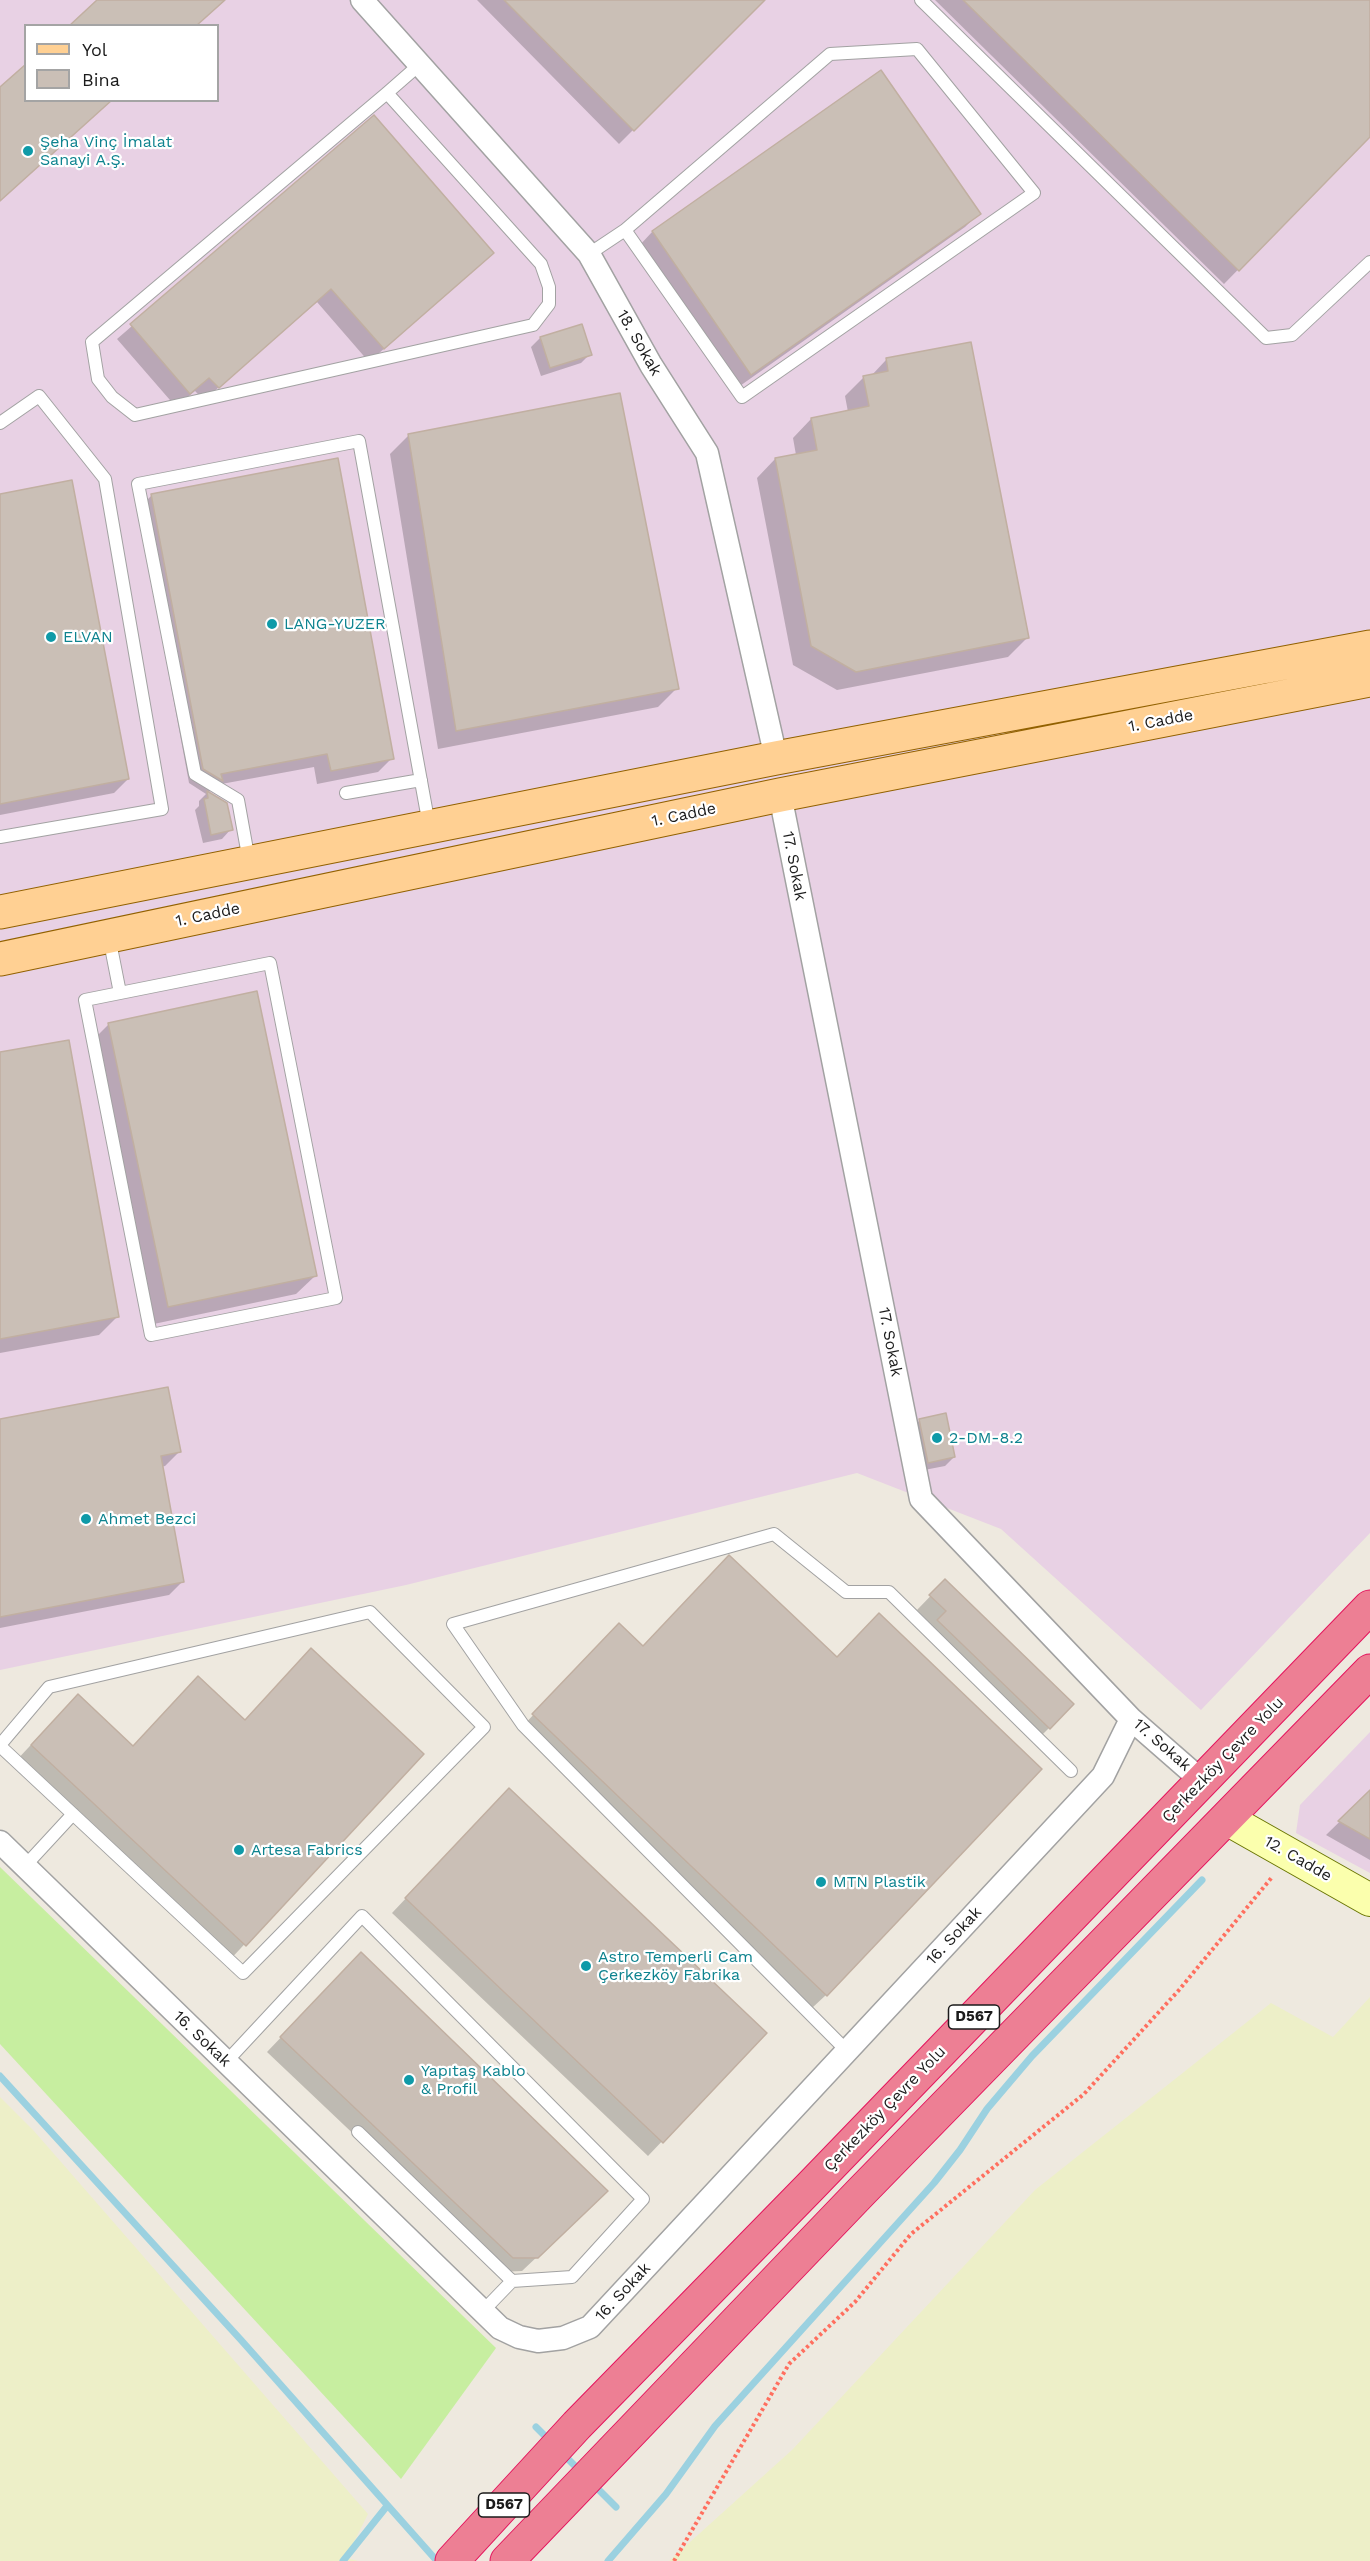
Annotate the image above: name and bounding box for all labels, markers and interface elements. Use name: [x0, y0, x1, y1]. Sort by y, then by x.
legend: [24, 24, 219, 102]
text: Yol: [82, 39, 107, 60]
text: Bina: [82, 69, 120, 90]
place label: Şeha Vinç İmalat Sanayi A.Ş.: [40, 132, 172, 170]
marker: Şeha Vinç İmalat Sanayi A.Ş.: [21, 144, 35, 158]
street label: 18. Sokak: [613, 307, 665, 379]
place label: LANG-YUZER: [284, 614, 386, 634]
marker: LANG-YUZER: [265, 617, 279, 631]
place label: ELVAN: [63, 627, 113, 647]
marker: ELVAN: [44, 630, 58, 644]
street label: 1. Cadde: [1127, 705, 1195, 737]
street label: 1. Cadde: [650, 799, 718, 831]
street label: 17. Sokak: [778, 830, 810, 902]
street label: 1. Cadde: [174, 899, 242, 931]
street label: 17. Sokak: [874, 1306, 906, 1378]
place label: 2-DM-8.2: [949, 1428, 1023, 1448]
marker: 2-DM-8.2: [930, 1431, 944, 1445]
place label: Ahmet Bezci: [98, 1509, 196, 1529]
marker: Ahmet Bezci: [79, 1512, 93, 1526]
street label: Çerkezköy Çevre Yolu: [1158, 1693, 1288, 1827]
street label: 17. Sokak: [1129, 1715, 1195, 1775]
street label: 12. Cadde: [1261, 1832, 1335, 1886]
place label: Artesa Fabrics: [251, 1840, 363, 1860]
marker: Artesa Fabrics: [232, 1843, 246, 1857]
place label: MTN Plastik: [833, 1872, 926, 1892]
marker: MTN Plastik: [814, 1875, 828, 1889]
street label: 16. Sokak: [922, 1903, 986, 1969]
place label: Astro Temperli Cam Çerkezköy Fabrika: [598, 1947, 753, 1985]
marker: Astro Temperli Cam Çerkezköy Fabrika: [579, 1959, 593, 1973]
road number: D567: [948, 2005, 1000, 2029]
street label: 16. Sokak: [169, 2007, 235, 2071]
street label: Çerkezköy Çevre Yolu: [820, 2042, 950, 2176]
place label: Yapıtaş Kablo & Profil: [421, 2061, 526, 2099]
marker: Yapıtaş Kablo & Profil: [402, 2073, 416, 2087]
street label: 16. Sokak: [591, 2259, 655, 2325]
road number: D567: [478, 2493, 530, 2517]

